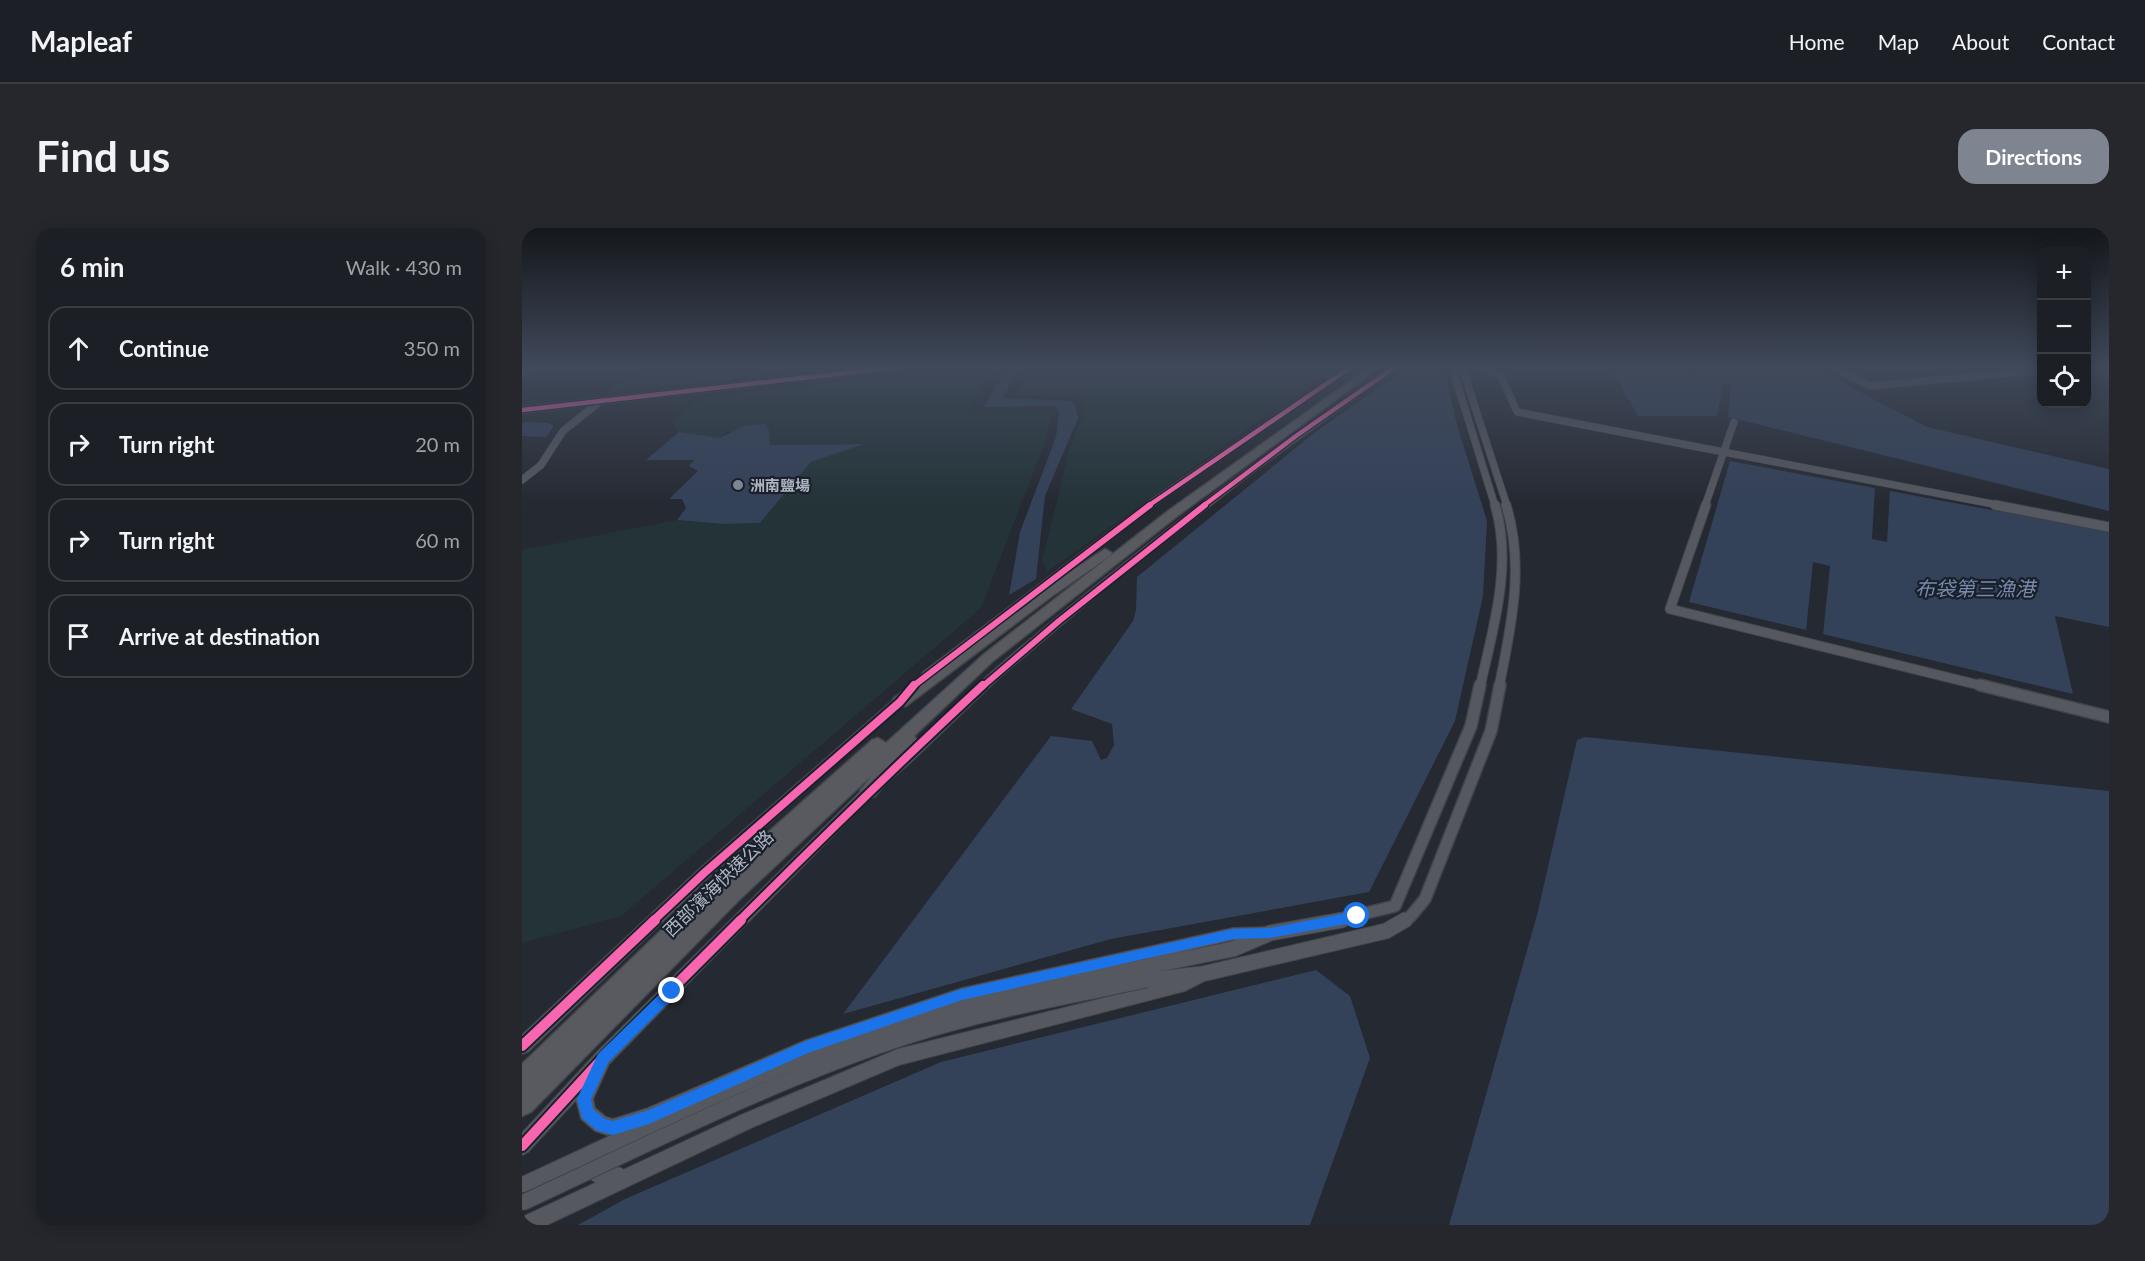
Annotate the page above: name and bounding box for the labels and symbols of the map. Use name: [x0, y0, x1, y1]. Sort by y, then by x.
place label: 洲南鹽場: [750, 476, 810, 494]
marker: 洲南鹽場: [731, 478, 745, 492]
water label: 布袋第三漁港: [1915, 576, 2038, 600]
street label: 西部濱海快速公路: [659, 825, 777, 941]
route start: [1343, 902, 1369, 928]
route end: [658, 977, 684, 1003]

